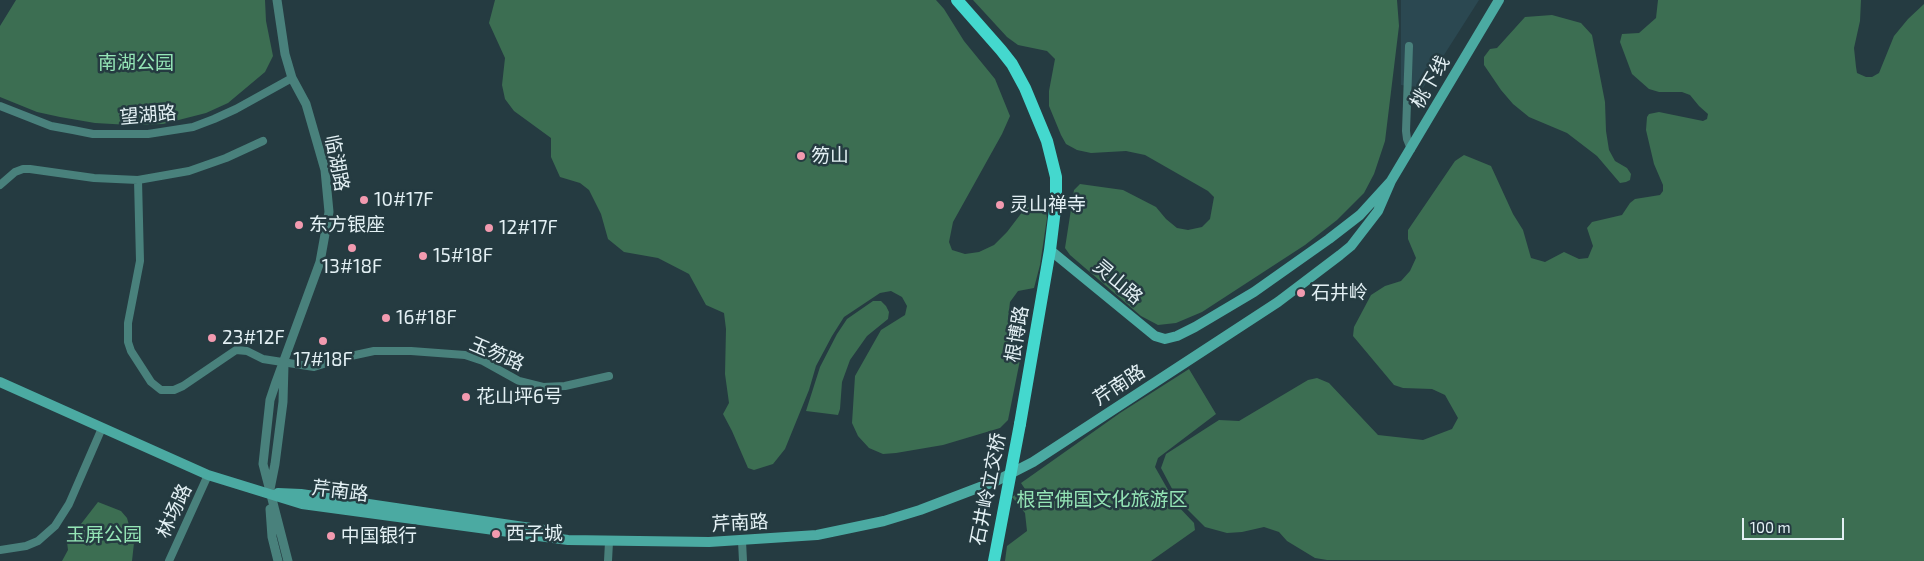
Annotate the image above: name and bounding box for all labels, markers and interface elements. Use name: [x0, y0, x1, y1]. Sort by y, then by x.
park label: 南湖公园: [98, 52, 174, 74]
street label: 桃下线: [1406, 52, 1454, 112]
street label: 望湖路: [119, 101, 177, 129]
street label: 临湖路: [320, 133, 354, 193]
place label: 笏山: [811, 145, 849, 167]
marker: 笏山: [795, 150, 807, 162]
place label: 10#17F: [374, 189, 434, 211]
marker: 10#17F: [358, 194, 370, 206]
place label: 灵山禅寺: [1010, 194, 1086, 216]
marker: 灵山禅寺: [994, 199, 1006, 211]
place label: 东方银座: [309, 214, 385, 236]
place label: 12#17F: [499, 217, 558, 239]
marker: 东方银座: [293, 219, 305, 231]
marker: 12#17F: [483, 222, 495, 234]
marker: 13#18F: [346, 242, 358, 254]
place label: 15#18F: [433, 245, 493, 267]
marker: 15#18F: [417, 250, 429, 262]
street label: 灵山路: [1089, 255, 1147, 309]
place label: 13#18F: [322, 256, 382, 278]
place label: 石井岭: [1311, 282, 1368, 304]
marker: 石井岭: [1295, 287, 1307, 299]
street label: 根博路: [1001, 304, 1033, 364]
place label: 16#18F: [396, 307, 457, 329]
marker: 16#18F: [380, 312, 392, 324]
place label: 23#12F: [222, 327, 285, 349]
marker: 23#12F: [206, 332, 218, 344]
street label: 玉笏路: [466, 332, 528, 376]
marker: 17#18F: [317, 335, 329, 347]
place label: 17#18F: [293, 349, 353, 371]
street label: 芹南路: [1089, 360, 1149, 410]
place label: 花山坪6号: [476, 386, 563, 408]
marker: 花山坪6号: [460, 391, 472, 403]
street label: 石井岭立交桥: [966, 431, 1010, 547]
street label: 芹南路: [310, 476, 370, 506]
street label: 林场路: [152, 480, 196, 542]
park label: 根宫佛国文化旅游区: [1017, 489, 1187, 511]
scale bar: [1744, 508, 1846, 540]
street label: 芹南路: [711, 510, 769, 536]
text: 100 m: [1750, 518, 1791, 536]
place label: 西子城: [506, 523, 563, 545]
park label: 玉屏公园: [66, 524, 142, 546]
place label: 中国银行: [341, 525, 417, 547]
marker: 西子城: [490, 528, 502, 540]
marker: 中国银行: [325, 530, 337, 542]

